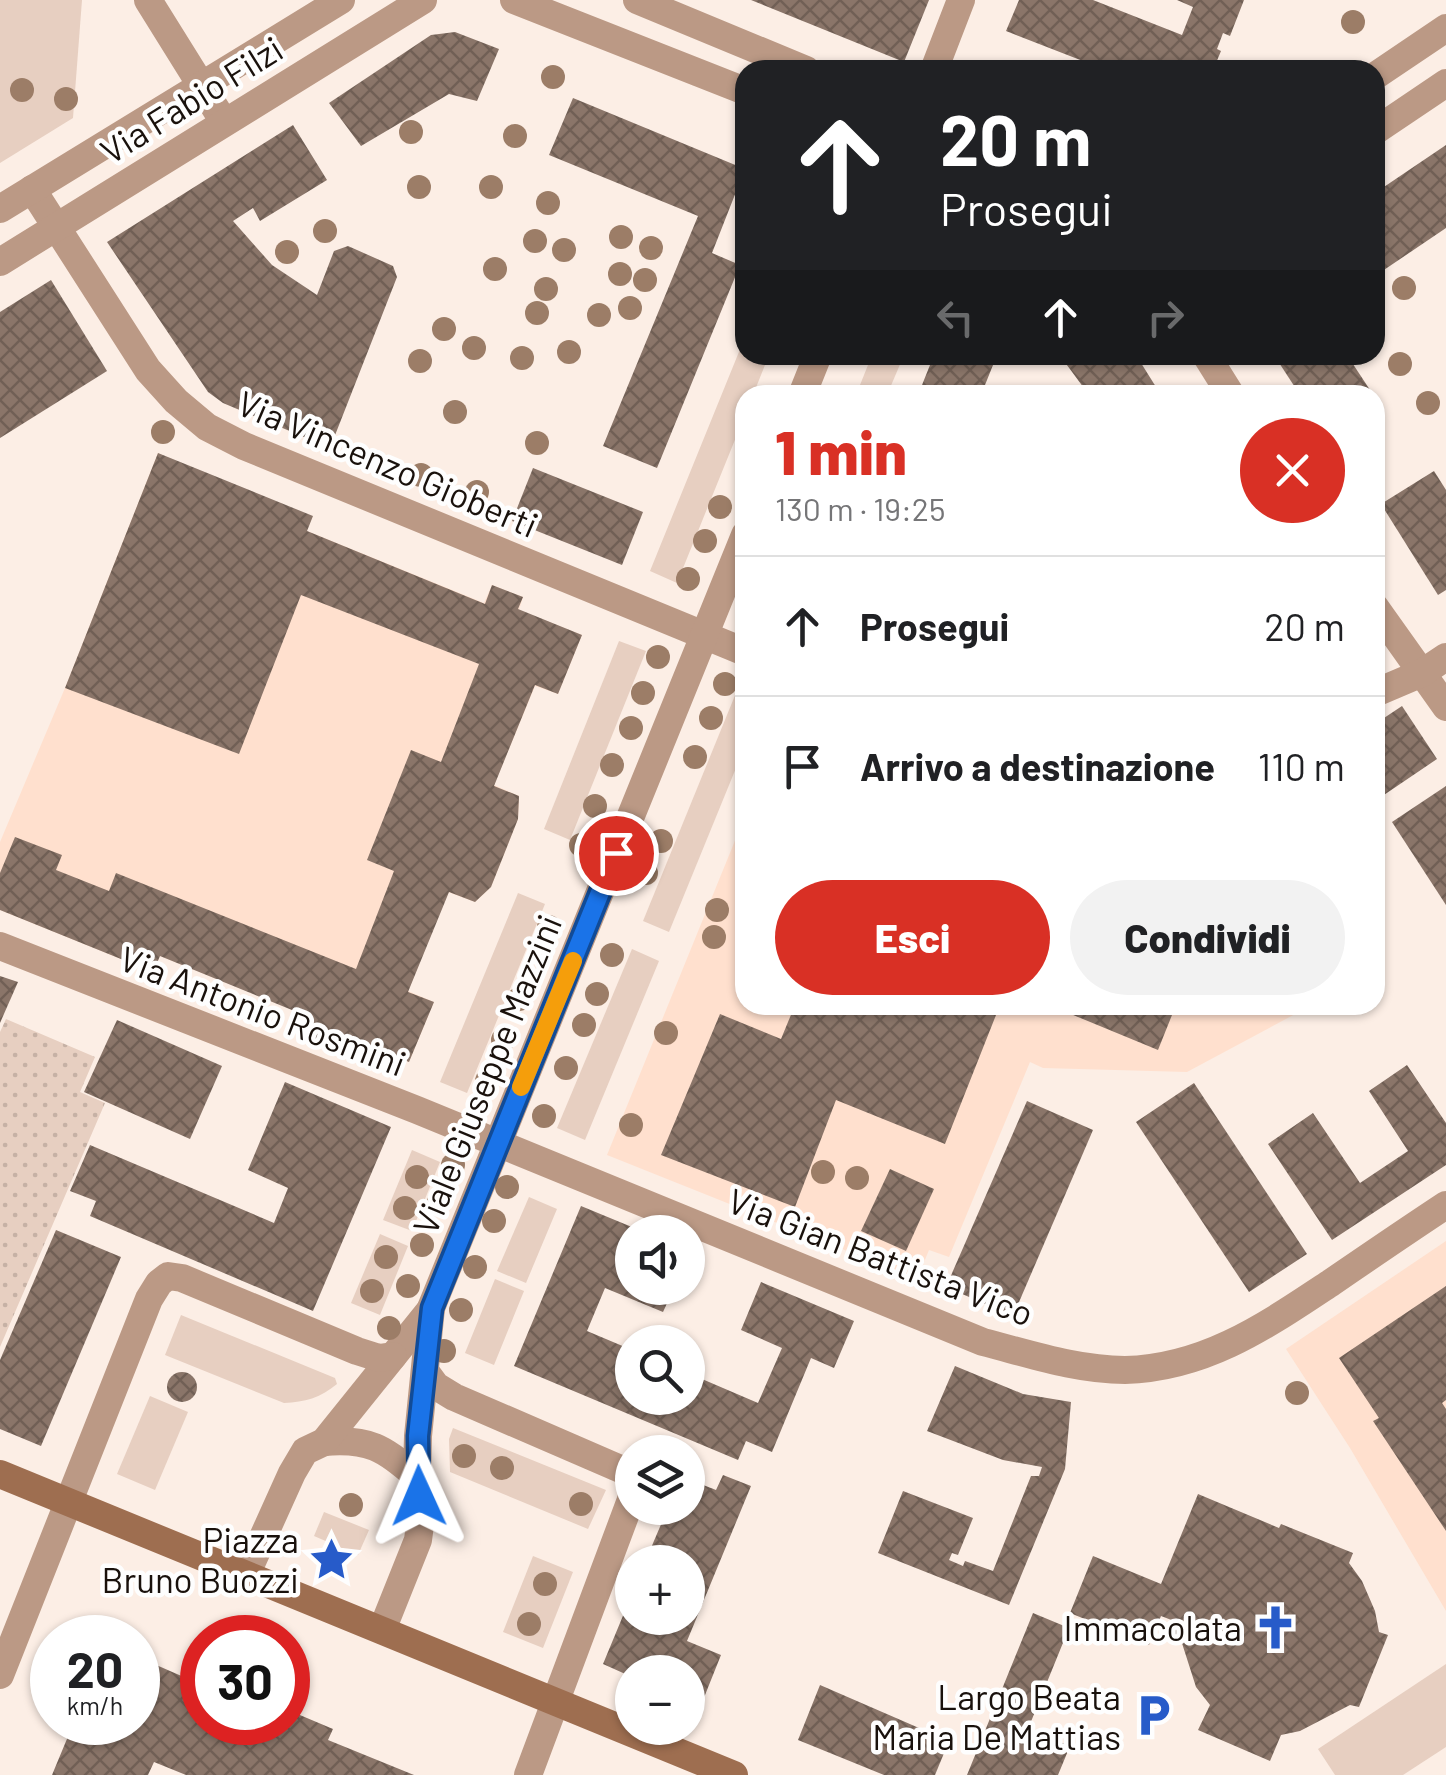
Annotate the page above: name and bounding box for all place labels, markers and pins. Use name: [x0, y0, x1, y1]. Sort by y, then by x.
pin: [574, 811, 659, 896]
place label: Piazza Bruno Buozzi: [101, 1518, 299, 1600]
place icon: Piazza Bruno Buozzi: [308, 1535, 356, 1583]
church icon: Immacolata: [1251, 1603, 1299, 1651]
place label: Immacolata: [1064, 1606, 1242, 1648]
place label: Largo Beata Maria De Mattias: [872, 1675, 1121, 1757]
parking icon: Largo Beata Maria De Mattias: [1130, 1692, 1178, 1740]

